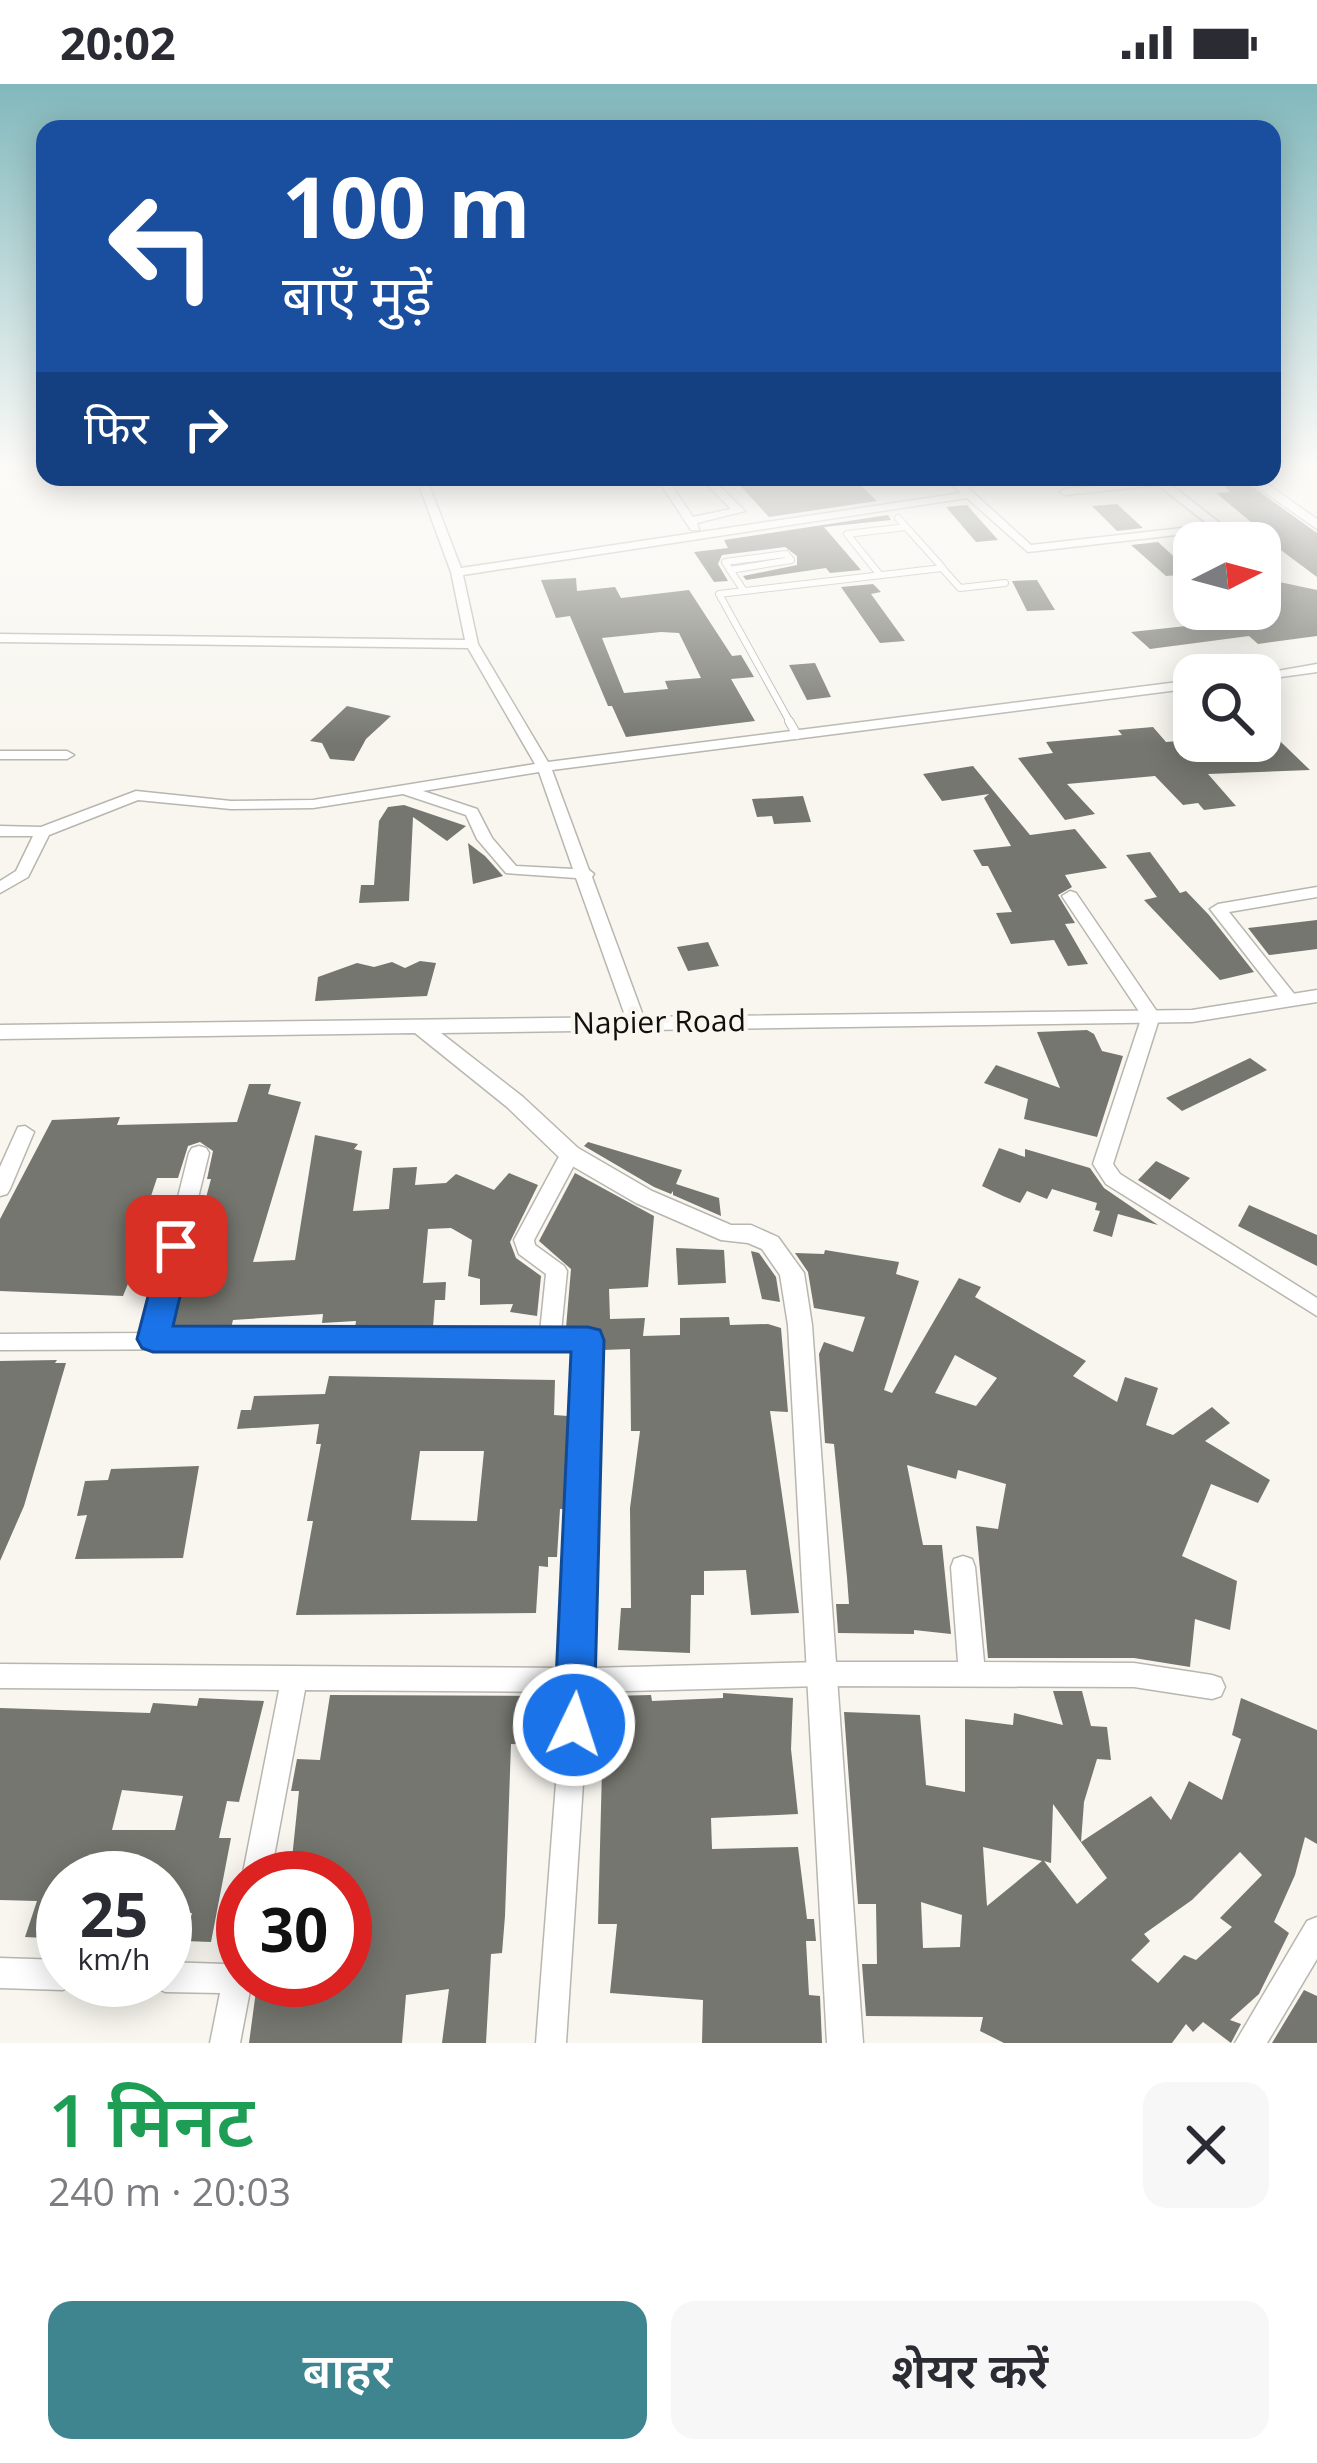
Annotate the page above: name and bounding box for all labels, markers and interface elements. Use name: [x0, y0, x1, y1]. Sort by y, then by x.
text: 20:02: [60, 12, 176, 73]
text: 100 m: [282, 148, 530, 263]
icon: left: [84, 168, 240, 324]
text: बाएँ मुड़ें: [282, 257, 432, 331]
text: फिर: [84, 396, 149, 457]
icon: right: [173, 396, 239, 462]
north arrow: [1173, 522, 1281, 630]
map controls: [1173, 522, 1281, 762]
button: search: [1173, 654, 1281, 762]
street label: Napier Road: [572, 999, 746, 1043]
pin: [125, 1195, 227, 1297]
icon: arrive: [143, 1213, 209, 1279]
position arrow: [511, 1662, 637, 1788]
speed limit sign: 30: [216, 1851, 372, 2007]
text: 25: [80, 1873, 148, 1955]
text: km/h: [78, 1938, 150, 1979]
text: 1 मिनट: [48, 2070, 254, 2168]
button: close: [1143, 2082, 1269, 2208]
text: 240 m · 20:03: [48, 2164, 291, 2217]
button: बाहर: [48, 2301, 647, 2439]
button: शेयर करें: [671, 2301, 1269, 2439]

